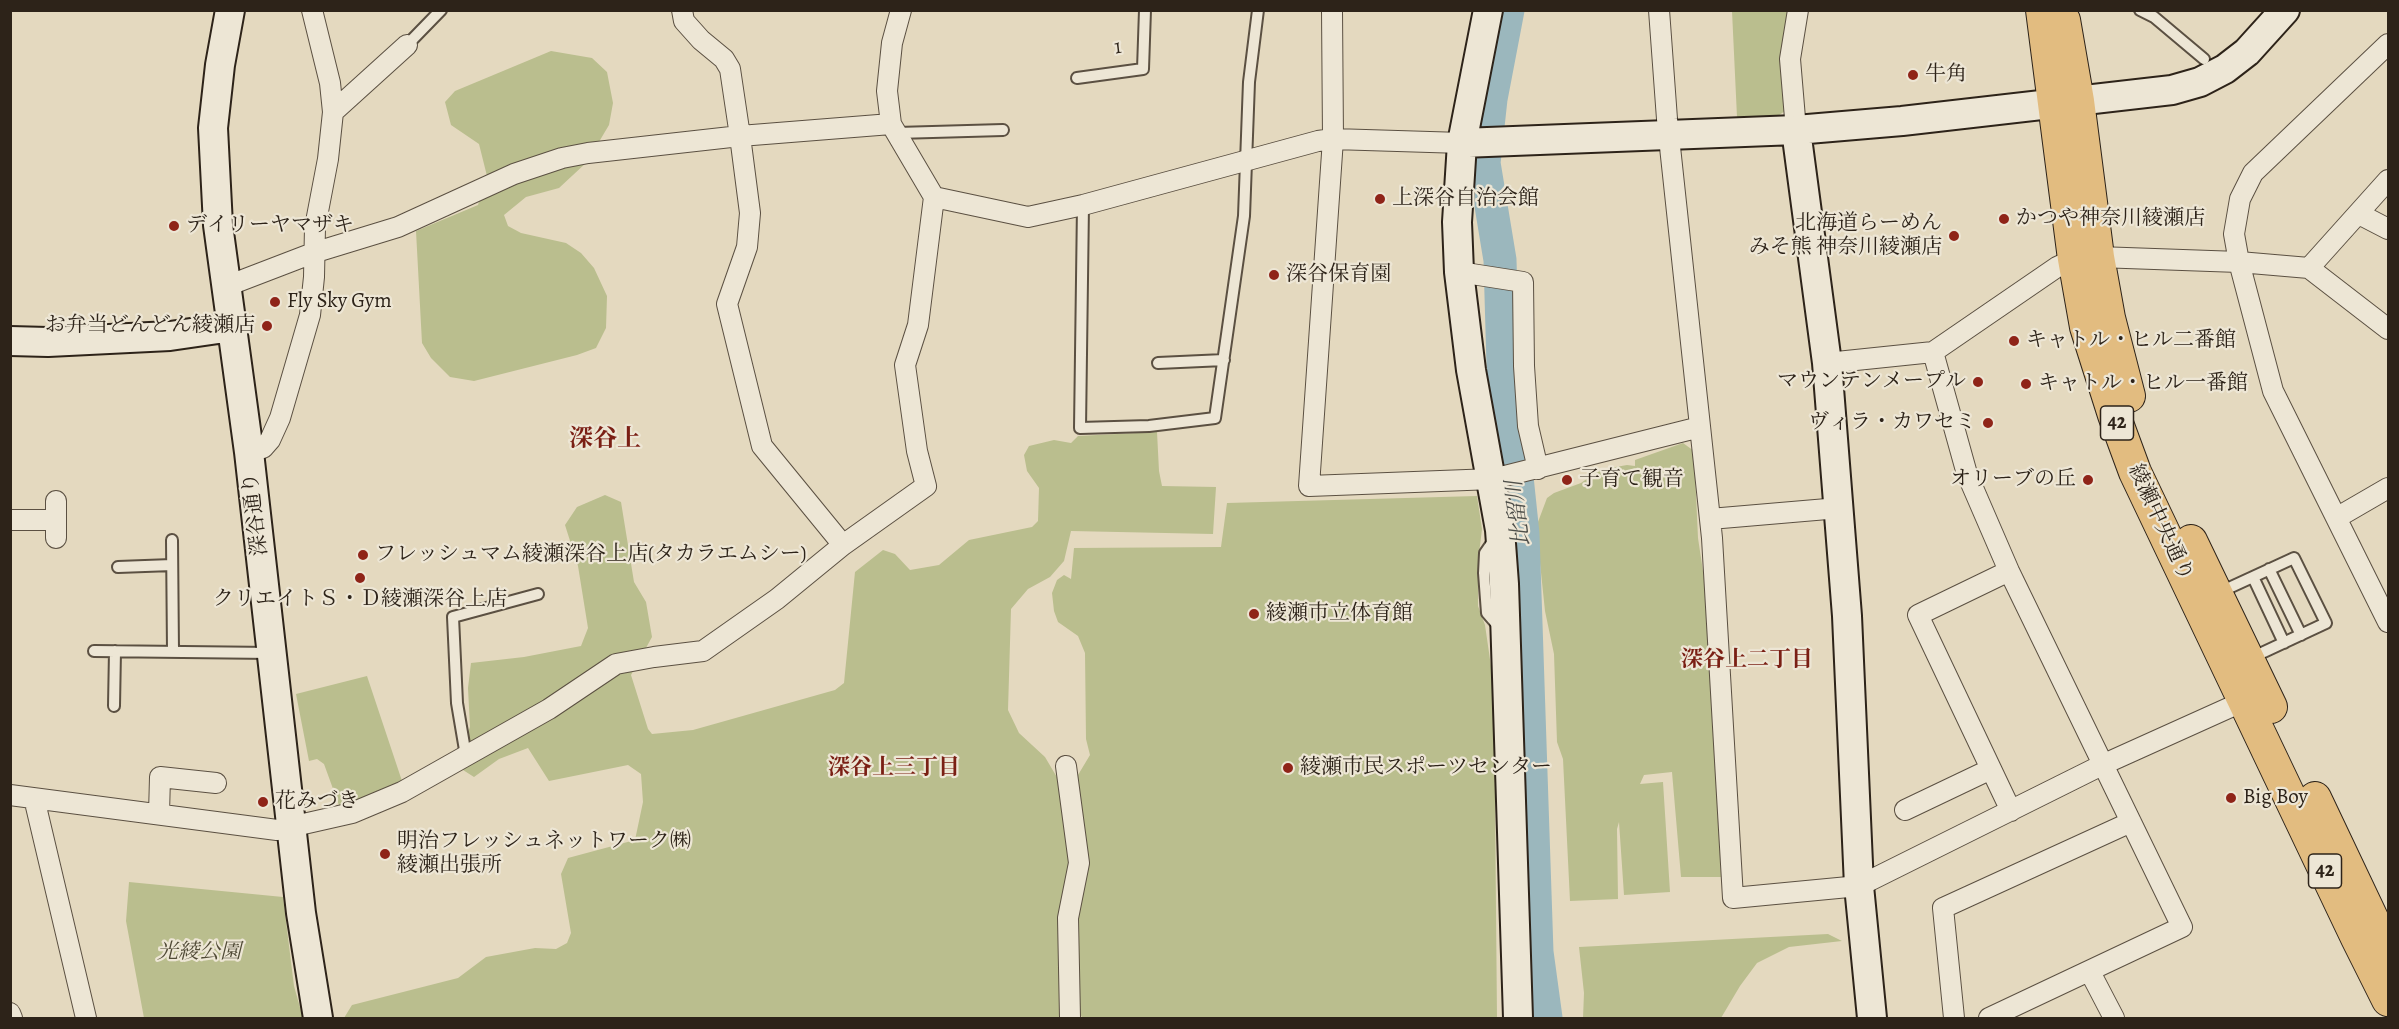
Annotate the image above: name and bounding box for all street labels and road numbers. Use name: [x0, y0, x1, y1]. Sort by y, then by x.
street label: 1: [1113, 35, 1123, 61]
road number: 42: [2100, 406, 2134, 440]
street label: 綾瀬中央通り: [2122, 461, 2198, 585]
street label: 深谷通り: [238, 471, 274, 557]
road number: 42: [2308, 854, 2342, 888]

